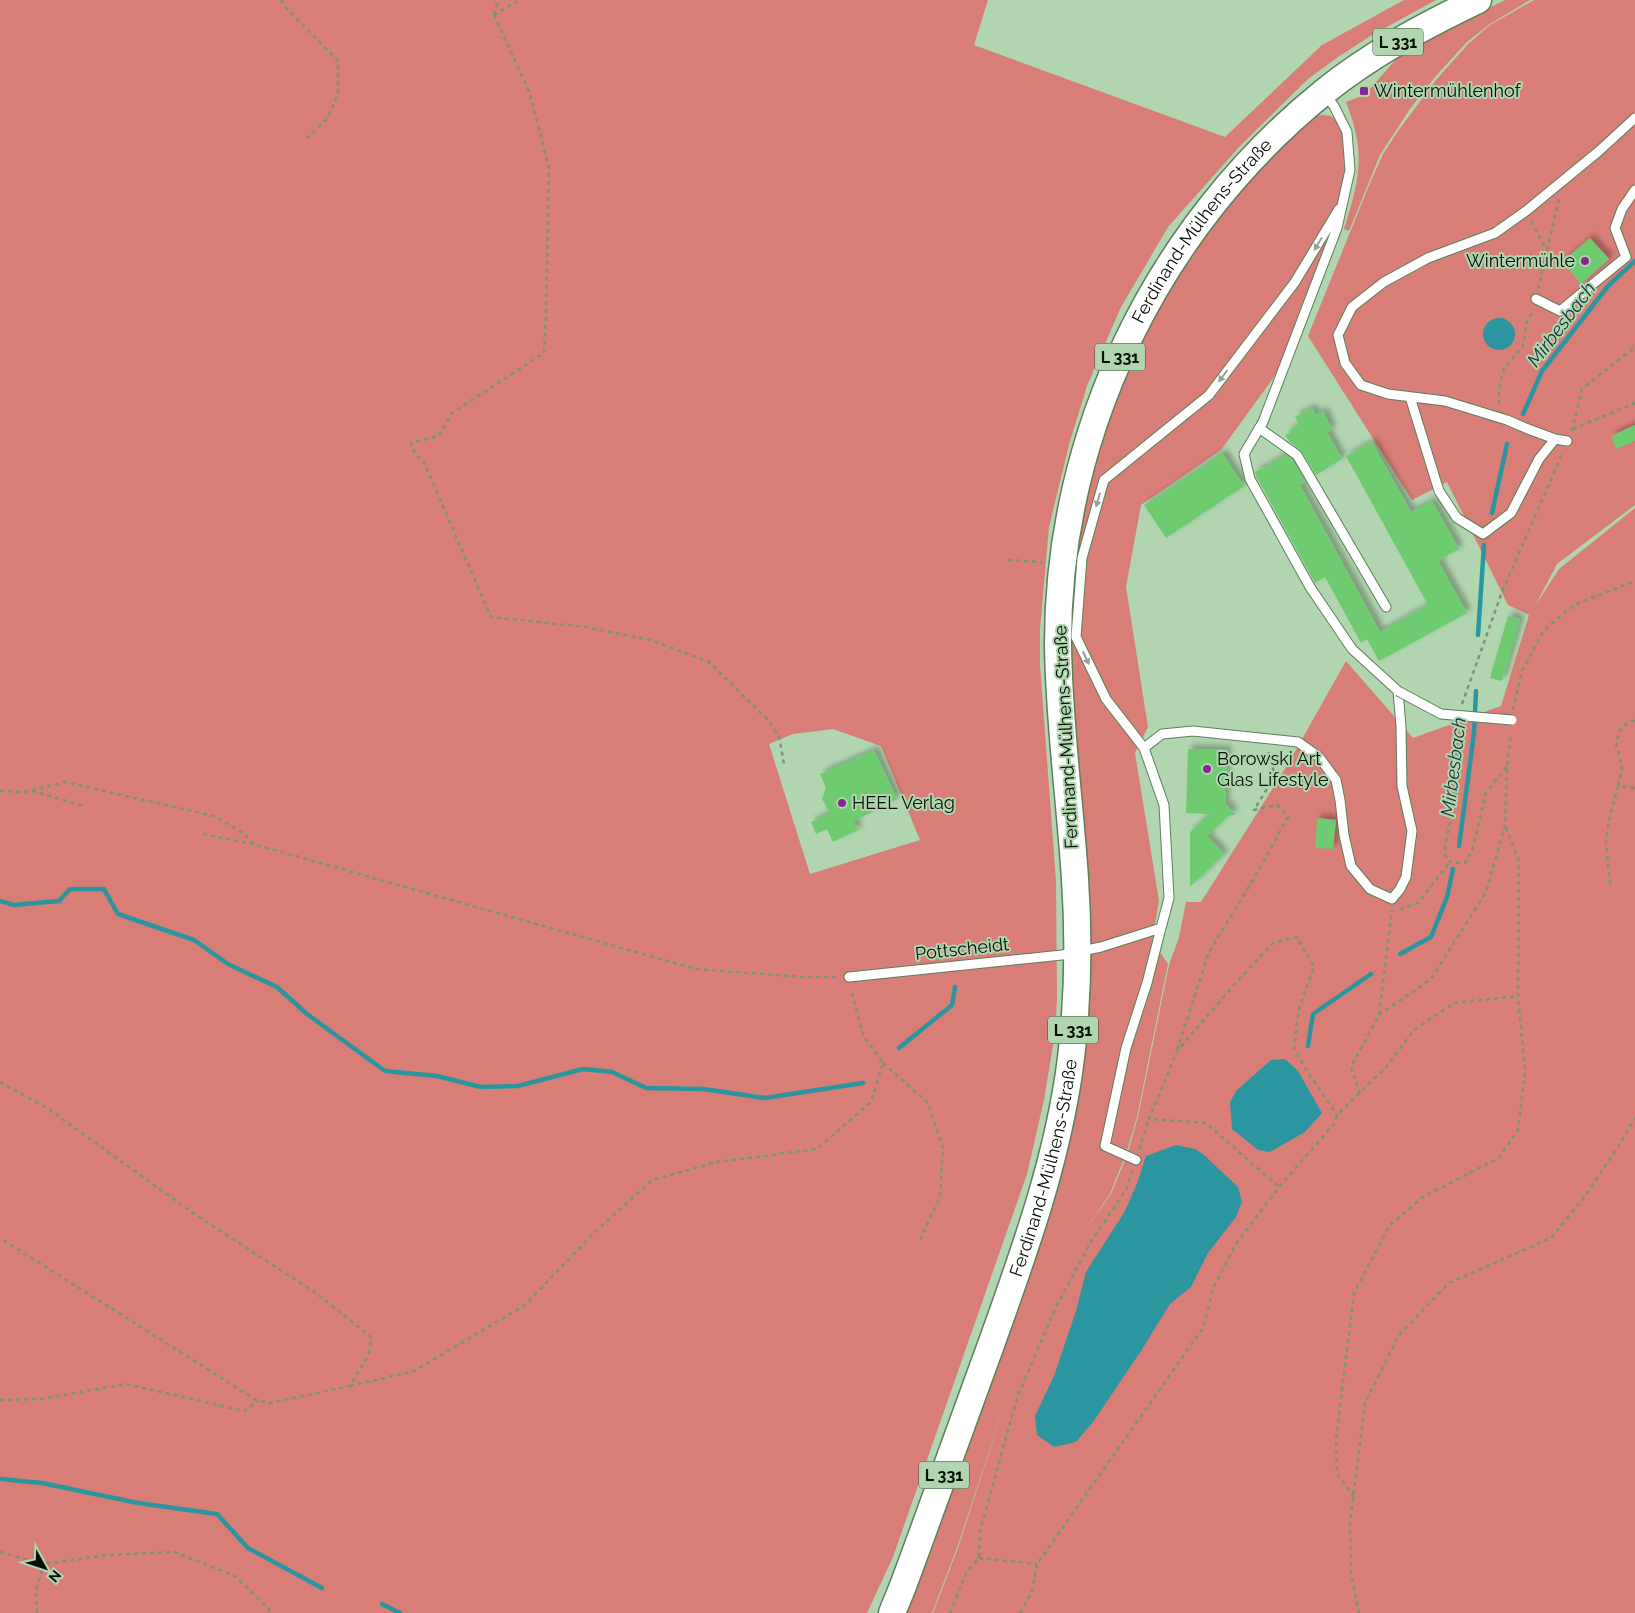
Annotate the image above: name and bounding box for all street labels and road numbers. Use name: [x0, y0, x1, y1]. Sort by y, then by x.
road number: L 331: [1373, 28, 1423, 56]
street label: Ferdinand-Mülhens-Straße: [1127, 134, 1276, 327]
road number: L 331: [1095, 344, 1145, 371]
street label: Ferdinand-Mülhens-Straße: [1049, 624, 1082, 849]
street label: Pottscheidt: [914, 933, 1010, 964]
road number: L 331: [1048, 1016, 1098, 1044]
street label: Ferdinand-Mülhens-Straße: [1005, 1057, 1081, 1279]
road number: L 331: [919, 1462, 969, 1488]

